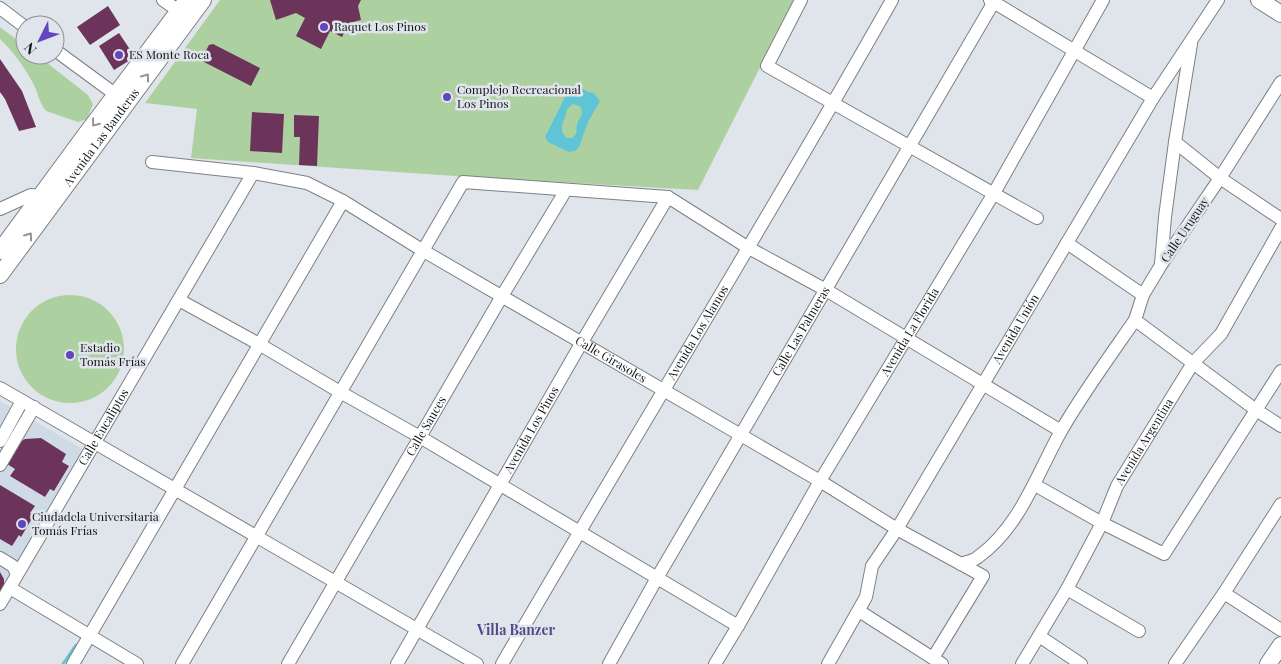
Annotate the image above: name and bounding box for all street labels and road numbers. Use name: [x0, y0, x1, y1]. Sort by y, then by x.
street label: Avenida Las Banderas: [59, 85, 142, 190]
street label: Calle Uruguay: [1156, 194, 1212, 265]
street label: Avenida Los Alamos: [662, 282, 731, 383]
street label: Calle Las Palmeras: [768, 283, 833, 379]
street label: Avenida La Florida: [876, 284, 942, 379]
street label: Avenida Unión: [988, 291, 1042, 367]
street label: Calle Girasoles: [573, 332, 650, 386]
street label: Avenida Los Pinos: [499, 383, 562, 477]
street label: Calle Eucaliptos: [74, 385, 132, 468]
street label: Calle Sauces: [402, 393, 449, 459]
street label: Avenida Argentina: [1110, 395, 1176, 488]

